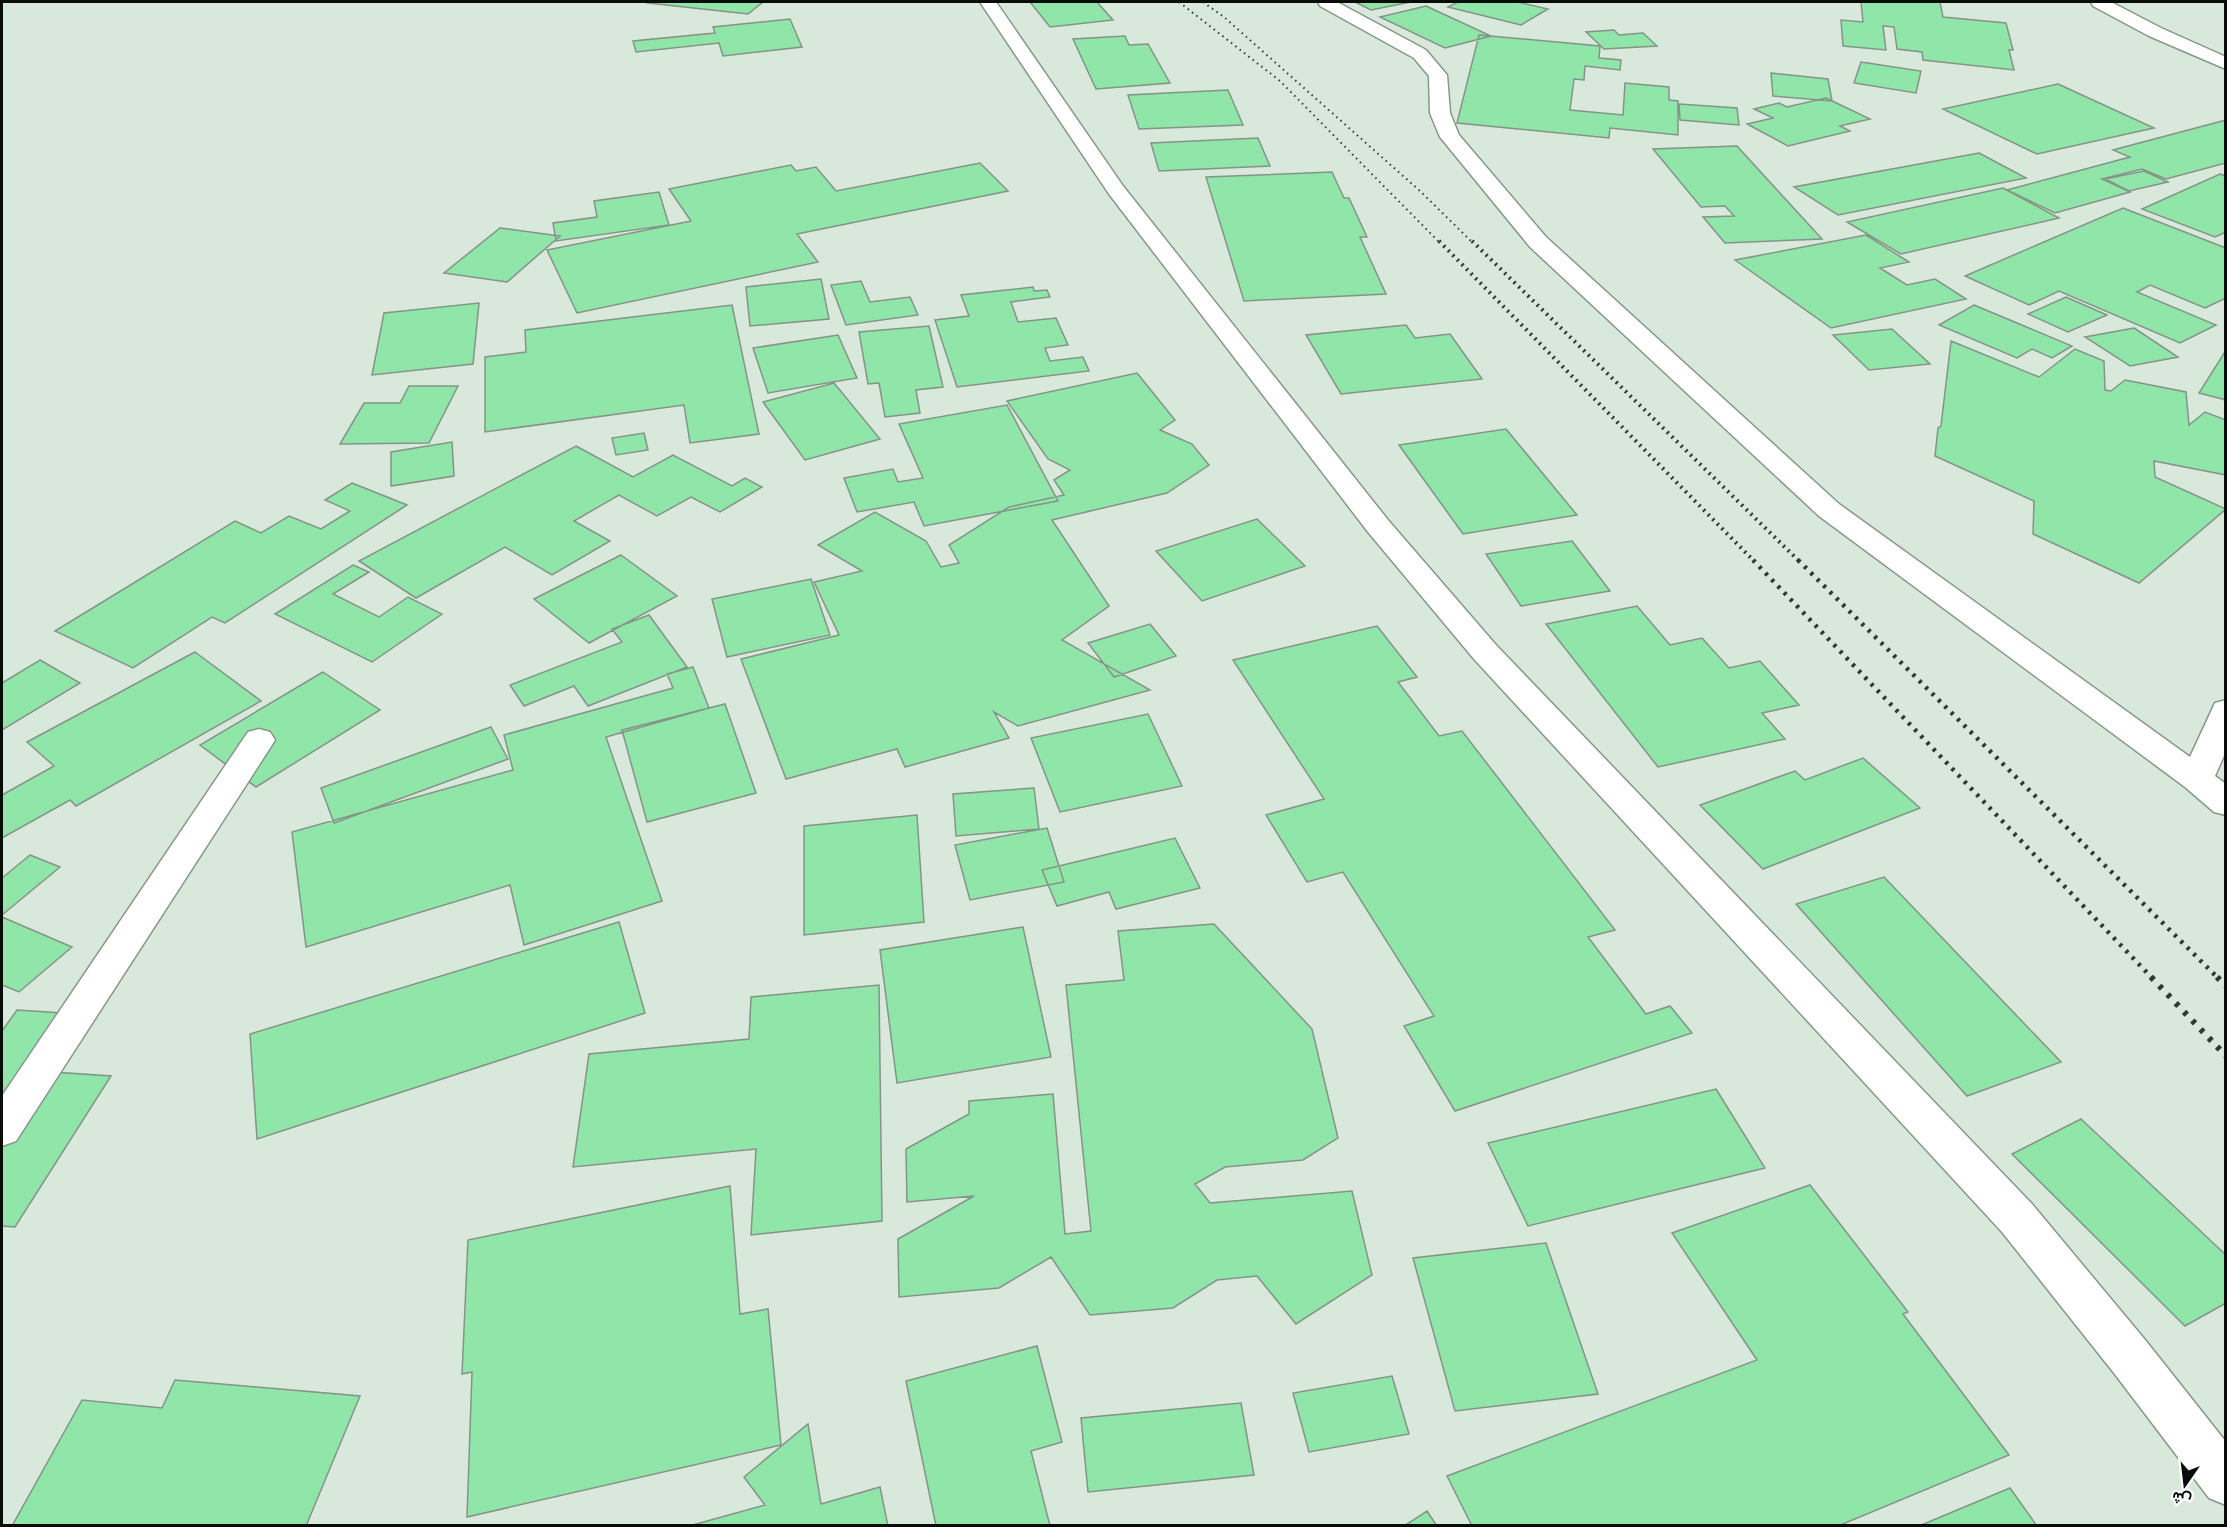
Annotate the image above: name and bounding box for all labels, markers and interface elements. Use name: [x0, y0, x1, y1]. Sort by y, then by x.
north arrow: [2155, 1455, 2215, 1515]
text: ش: [2169, 1486, 2194, 1513]

